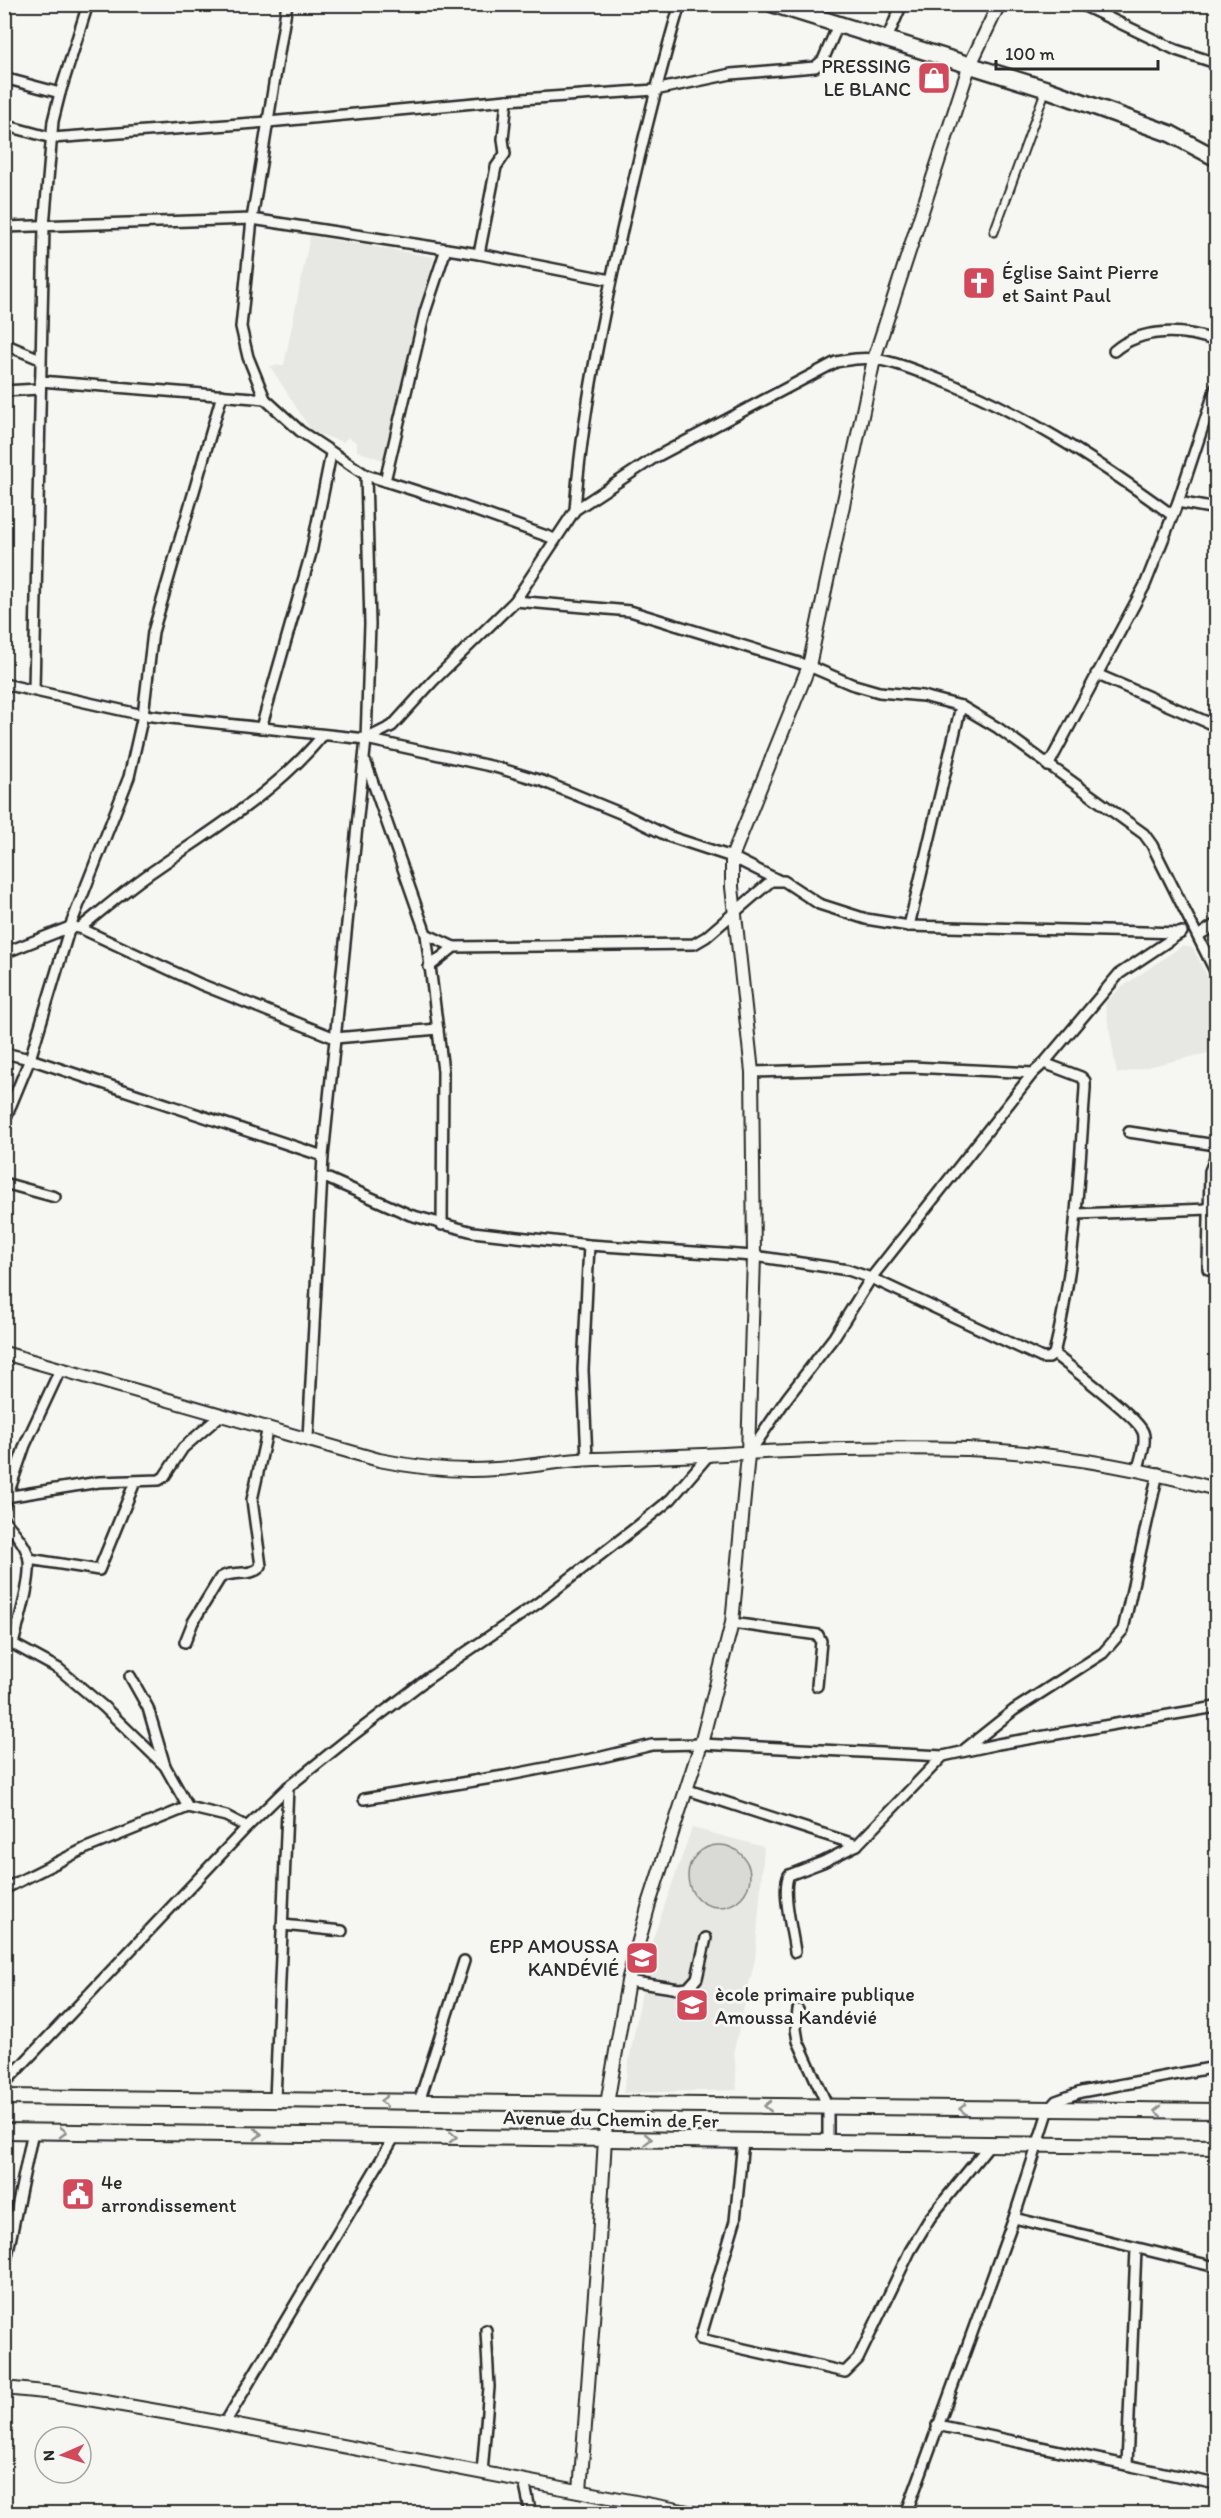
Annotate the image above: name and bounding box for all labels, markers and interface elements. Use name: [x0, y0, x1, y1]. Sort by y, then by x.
scale bar: [996, 33, 1158, 71]
text: 100 m: [1005, 43, 1055, 65]
place label: PRESSING LE BLANC: [821, 54, 911, 101]
shop icon: PRESSING LE BLANC: [916, 60, 952, 96]
place label: Église Saint Pierre et Saint Paul: [1002, 260, 1159, 307]
church icon: Église Saint Pierre et Saint Paul: [961, 265, 997, 301]
place label: EPP AMOUSSA KANDÉVIÉ: [489, 1934, 619, 1981]
school or university icon: EPP AMOUSSA KANDÉVIÉ: [624, 1940, 660, 1976]
place label: ècole primaire publique Amoussa Kandévié: [715, 1982, 915, 2029]
school or university icon: ècole primaire publique Amoussa Kandévié: [674, 1987, 710, 2023]
one-way arrow: [380, 2095, 389, 2108]
one-way arrow: [764, 2100, 773, 2112]
one-way arrow: [959, 2102, 968, 2115]
street label: Avenue du Chemin de Fer: [503, 2105, 720, 2133]
one-way arrow: [1154, 2105, 1163, 2117]
one-way arrow: [58, 2126, 67, 2138]
one-way arrow: [253, 2128, 262, 2140]
one-way arrow: [448, 2131, 457, 2143]
one-way arrow: [643, 2133, 652, 2146]
place label: 4e arrondissement: [101, 2170, 236, 2217]
public building icon: 4e arrondissement: [60, 2176, 96, 2212]
north arrow: [33, 2425, 93, 2485]
text: N: [39, 2450, 58, 2462]

